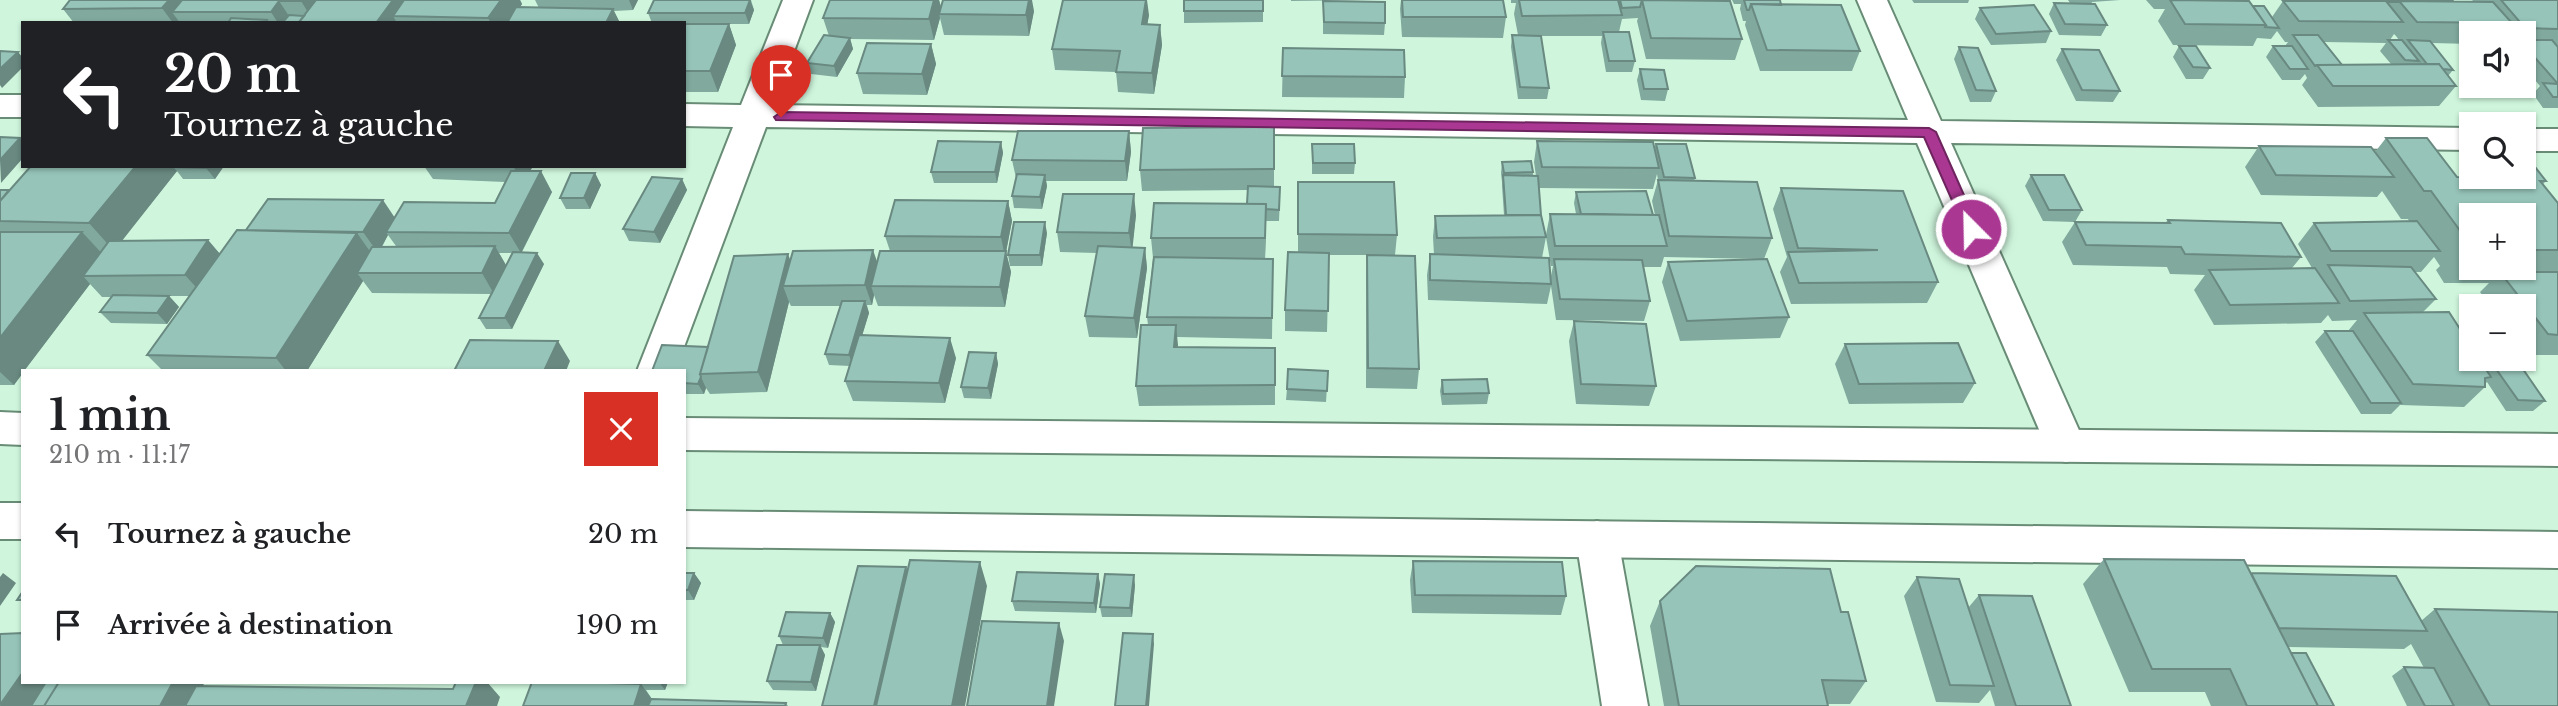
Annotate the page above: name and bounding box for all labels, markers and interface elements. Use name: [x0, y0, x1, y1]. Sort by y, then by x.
map controls: [2459, 21, 2536, 371]
button: sound: [2459, 21, 2536, 98]
text: 20 m: [164, 44, 300, 105]
pin: [751, 45, 811, 117]
icon: left: [49, 49, 140, 140]
icon: arrive: [762, 56, 800, 94]
text: Tournez à gauche: [164, 105, 454, 145]
button: search: [2459, 112, 2536, 189]
position arrow: [1934, 192, 2008, 266]
button: +: [2459, 203, 2536, 280]
button: −: [2459, 294, 2536, 371]
text: 1 min: [49, 389, 171, 441]
button: close: [584, 392, 658, 466]
text: 210 m · 11:17: [49, 441, 190, 469]
icon: left: [49, 515, 87, 553]
text: Tournez à gauche: [108, 518, 351, 550]
text: 20 m: [588, 518, 658, 550]
icon: arrive: [49, 606, 87, 644]
text: Arrivée à destination: [108, 609, 393, 641]
text: 190 m: [576, 609, 658, 641]

